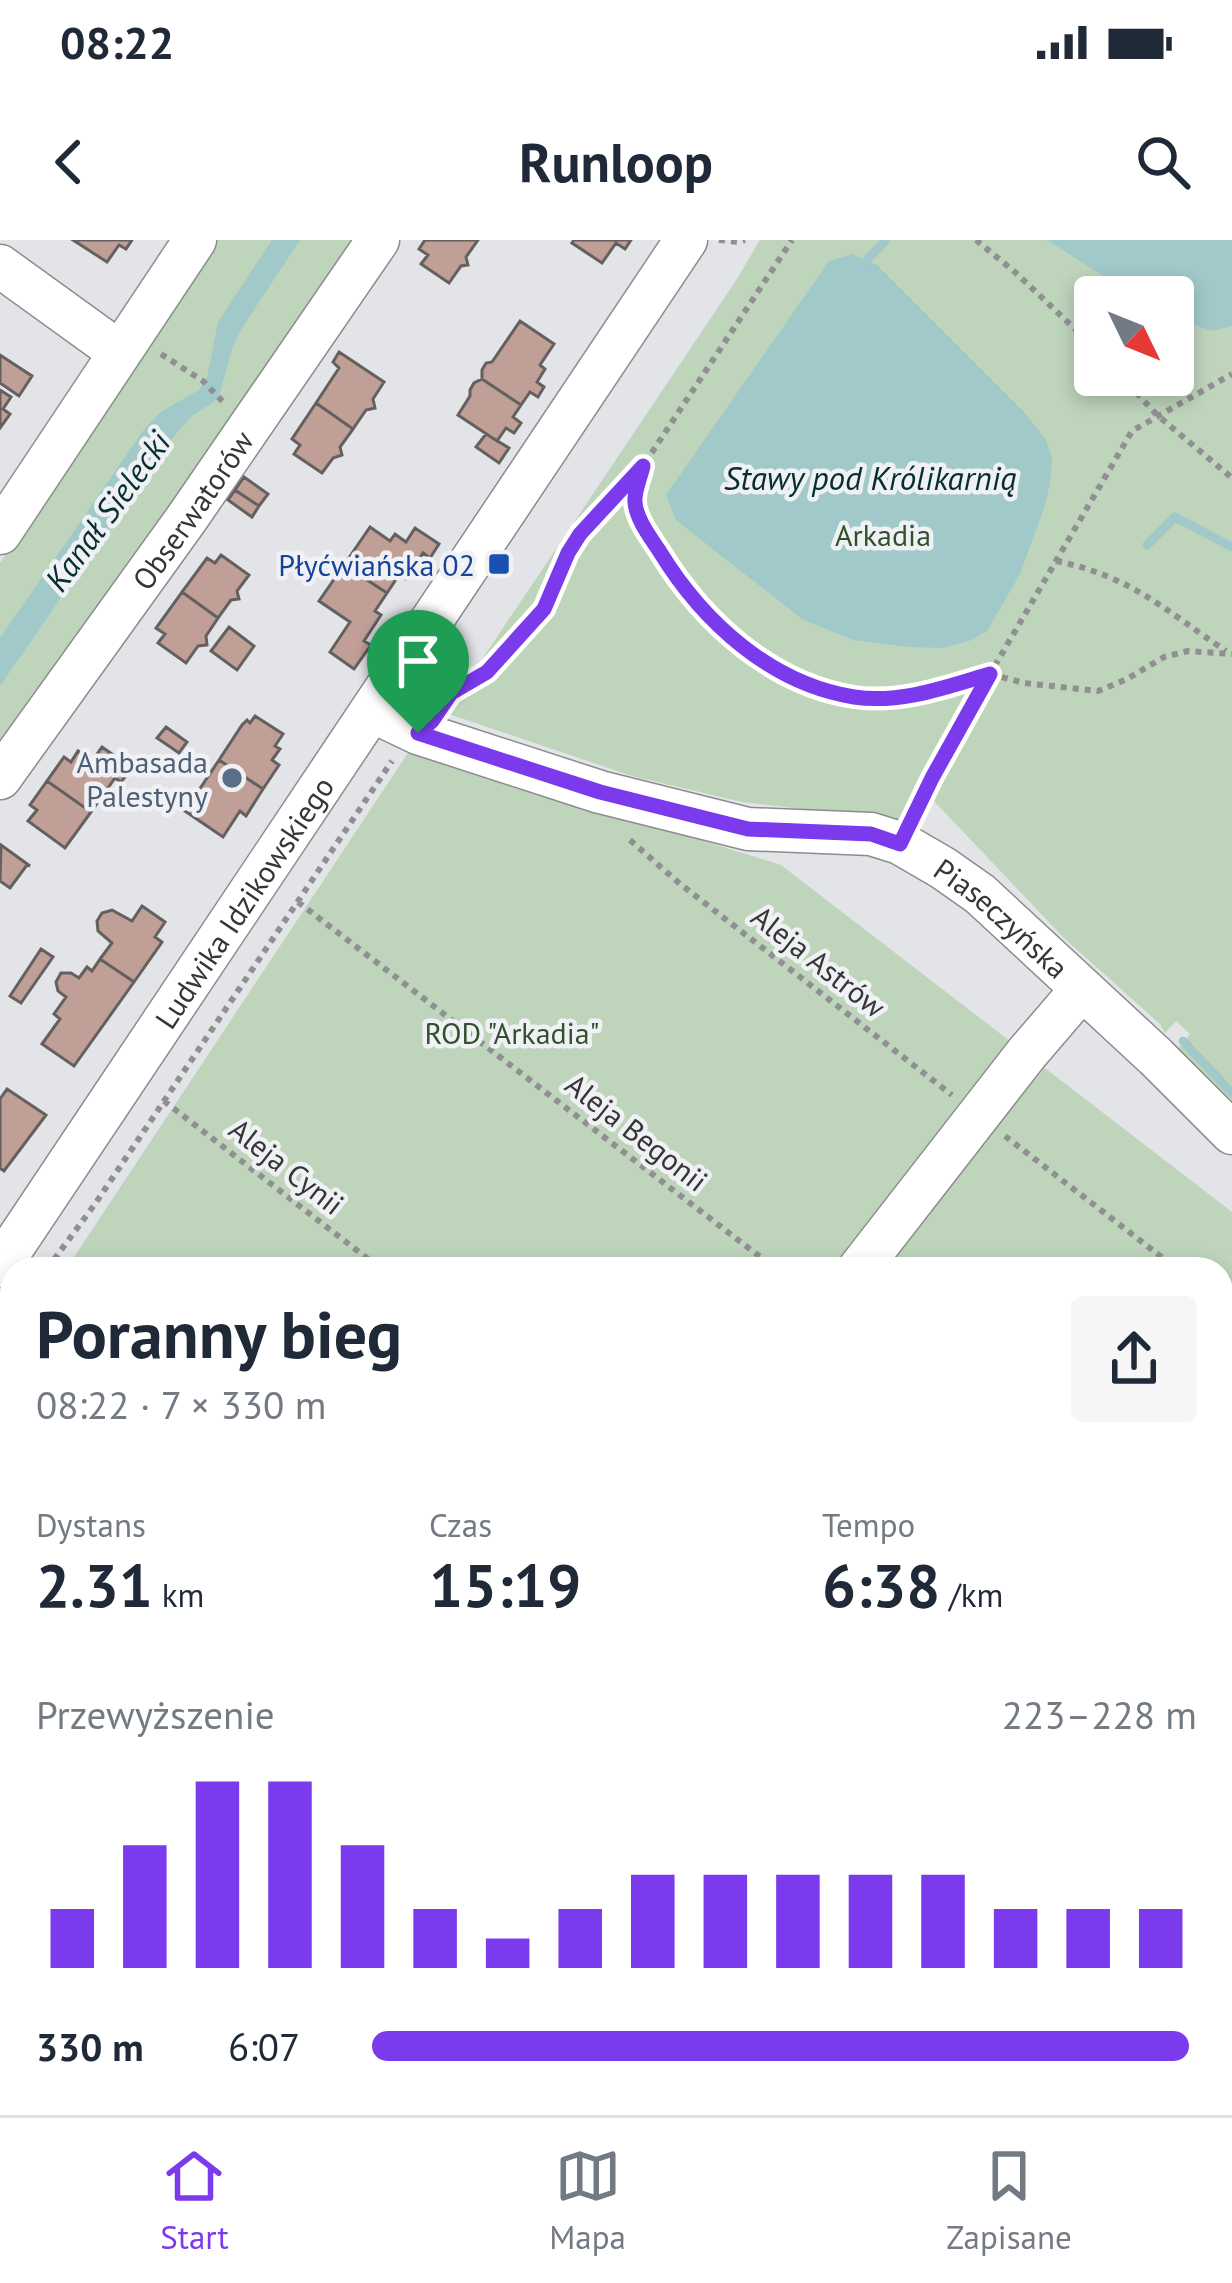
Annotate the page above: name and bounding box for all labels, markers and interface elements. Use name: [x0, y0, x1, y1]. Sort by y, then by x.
text: 08:22: [60, 13, 174, 71]
text: Runloop: [519, 127, 713, 197]
icon: back: [36, 129, 102, 195]
icon: search: [1130, 129, 1196, 195]
north arrow: [1074, 276, 1194, 396]
map controls: [1074, 276, 1194, 396]
water label: Kanał Sielecki: [35, 421, 180, 599]
street label: Obserwatorów: [123, 422, 261, 597]
water label: Stawy pod Królikarnią: [724, 456, 1016, 499]
park label: Arkadia: [835, 515, 931, 554]
place label: Płyćwiańska 02: [278, 545, 475, 584]
marker: Płyćwiańska 02: [486, 551, 512, 577]
pin: [367, 610, 469, 733]
icon: arrive: [385, 628, 451, 694]
place label: Ambasada Palestyny: [76, 742, 208, 815]
marker: Ambasada Palestyny: [219, 765, 245, 791]
street label: Ludwika Idzikowskiego: [145, 768, 342, 1035]
street label: Piaseczyńska: [927, 849, 1077, 986]
street label: Aleja Astrów: [744, 896, 894, 1026]
park label: ROD "Arkadia": [425, 1013, 599, 1052]
street label: Aleja Begonii: [558, 1064, 716, 1200]
street label: Aleja Cynii: [222, 1109, 352, 1223]
text: Poranny bieg: [36, 1291, 402, 1376]
button: share: [1071, 1296, 1197, 1422]
text: 08:22 · 7 × 330 m: [36, 1379, 326, 1430]
text: Dystans: [36, 1503, 146, 1546]
text: Czas: [429, 1503, 492, 1546]
text: Tempo: [822, 1503, 915, 1546]
text: 2.31: [36, 1546, 153, 1624]
text: 15:19: [429, 1546, 581, 1624]
text: 6:38: [822, 1546, 940, 1624]
text: km: [153, 1573, 204, 1616]
text: /km: [940, 1573, 1003, 1616]
text: Przewyższenie: [36, 1689, 275, 1740]
text: 223–228 m: [1002, 1689, 1197, 1740]
text: 330 m: [36, 2021, 144, 2072]
text: 6:07: [228, 2021, 300, 2072]
tab: Start: [160, 2143, 229, 2258]
tab: Mapa: [549, 2143, 626, 2258]
tab: Zapisane: [946, 2143, 1072, 2258]

